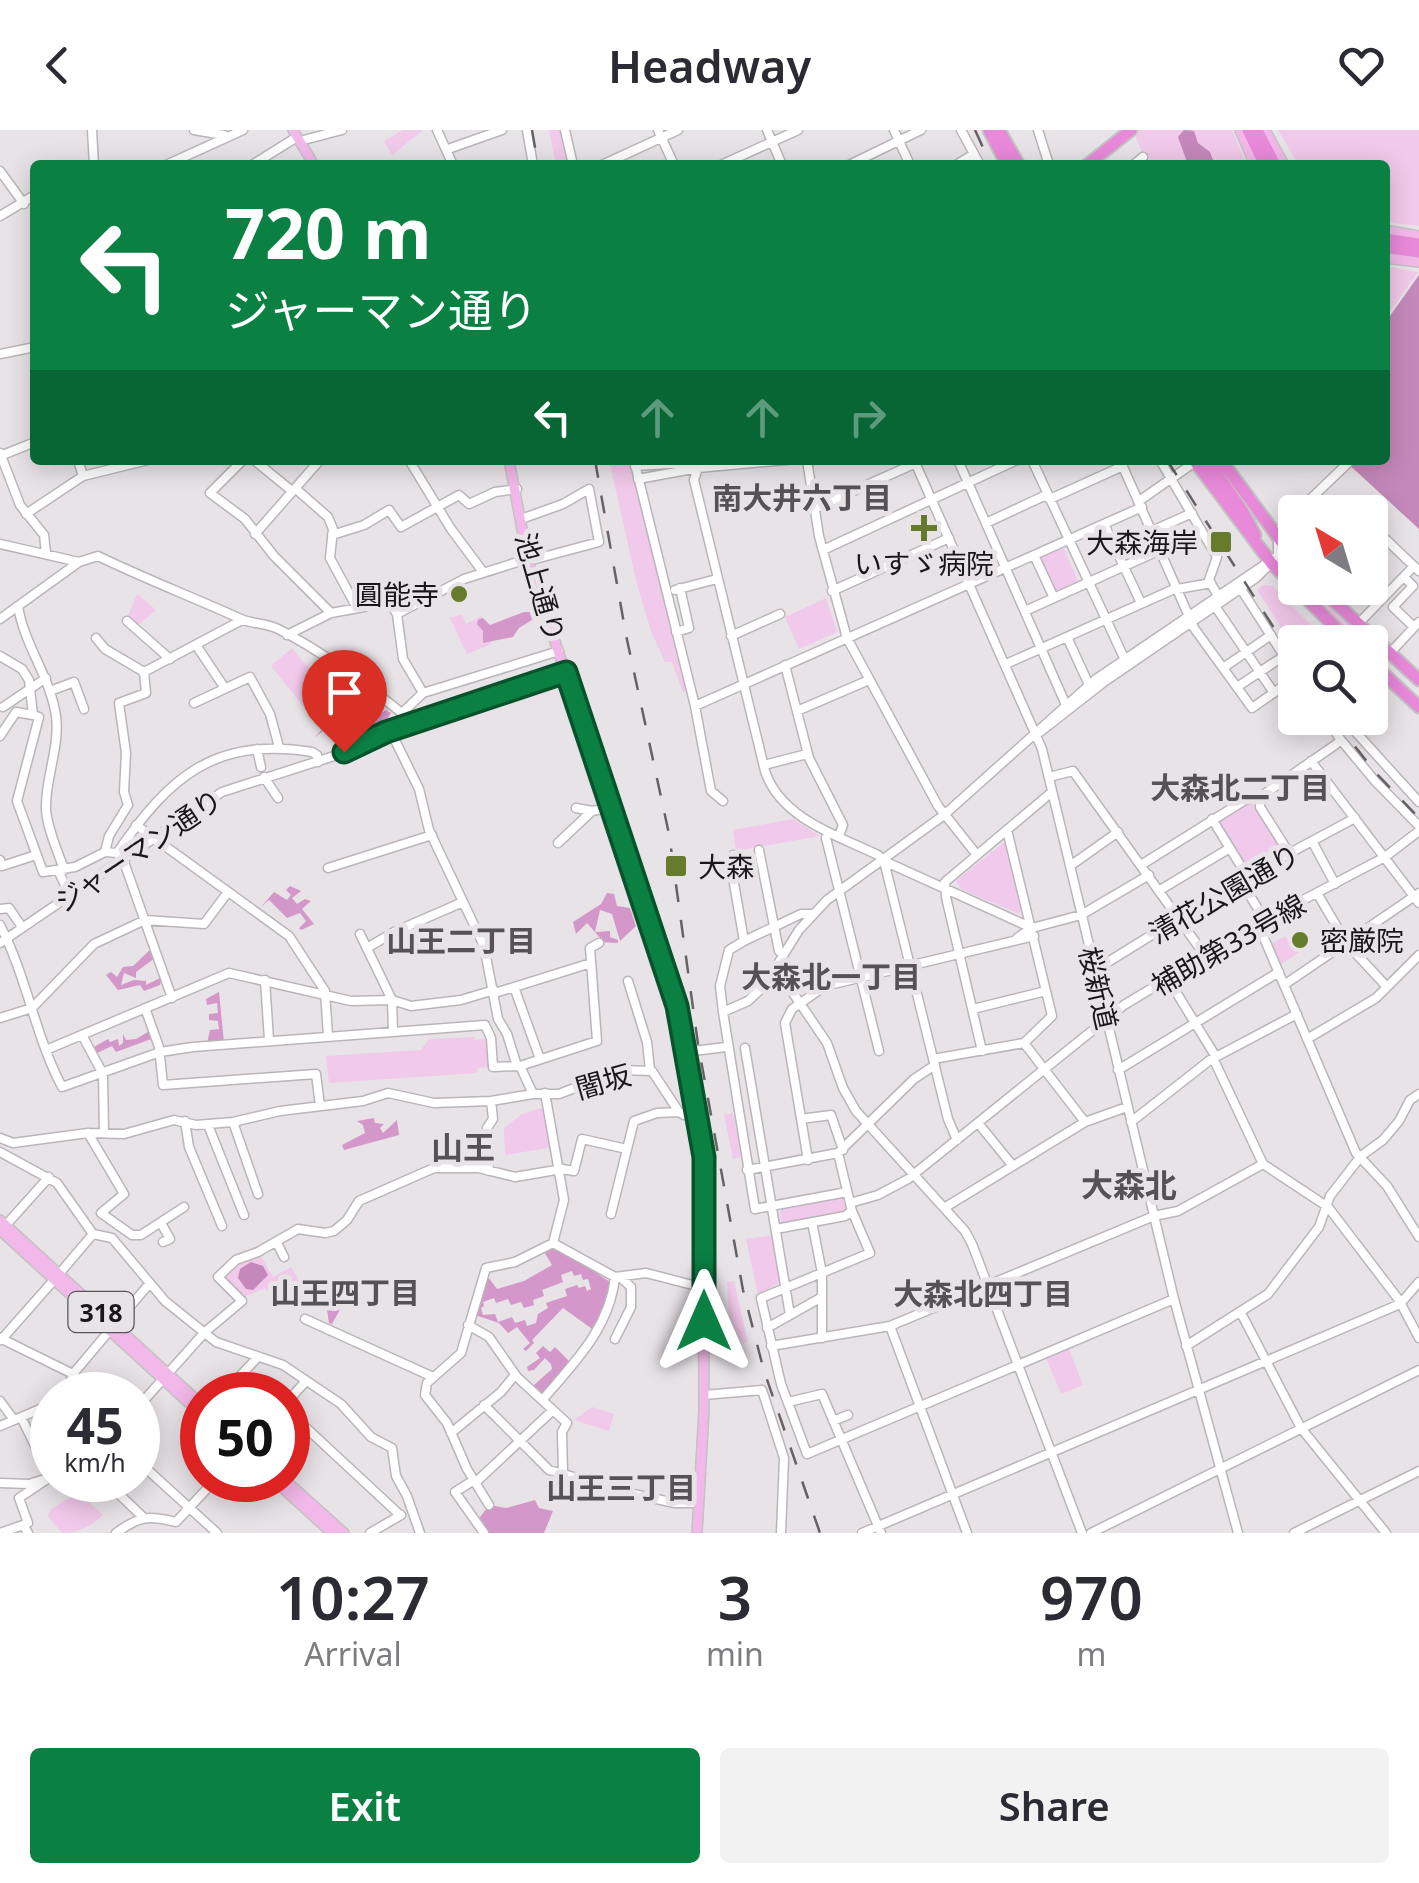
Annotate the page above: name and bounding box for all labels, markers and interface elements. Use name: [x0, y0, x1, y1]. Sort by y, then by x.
text: Headway: [608, 35, 811, 96]
icon: back: [30, 38, 85, 93]
icon: heart: [1334, 38, 1389, 93]
text: 720 m: [225, 184, 432, 280]
icon: left: [60, 200, 190, 330]
text: ジャーマン通り: [225, 279, 538, 340]
icon: left: [525, 390, 580, 445]
icon: ahead: [630, 390, 685, 445]
icon: ahead: [735, 390, 790, 445]
icon: right: [840, 390, 895, 445]
district label: 南大井六丁目: [712, 477, 892, 518]
north arrow: [1278, 495, 1388, 605]
map controls: [1278, 495, 1388, 735]
marker: いすゞ病院: [911, 515, 937, 541]
place label: 大森海岸: [1086, 523, 1198, 561]
street label: 池上通り: [507, 528, 575, 646]
marker: 大森海岸: [1208, 529, 1234, 555]
place label: いすゞ病院: [854, 544, 994, 582]
place label: 圓能寺: [355, 575, 439, 613]
marker: 圓能寺: [448, 583, 470, 605]
button: search: [1278, 625, 1388, 735]
pin: [302, 650, 387, 753]
icon: arrive: [317, 665, 372, 720]
district label: 大森北二丁目: [1150, 767, 1330, 808]
street label: ジャーマン通り: [47, 780, 229, 920]
street label: 清花公園通り: [1142, 835, 1306, 951]
place label: 大森: [698, 847, 754, 885]
marker: 大森: [663, 853, 689, 879]
street label: 補助第33号線: [1144, 885, 1312, 1003]
district label: 山王二丁目: [386, 920, 536, 961]
place label: 密厳院: [1320, 921, 1404, 959]
marker: 密厳院: [1289, 929, 1311, 951]
street label: 桜新道: [1071, 943, 1127, 1033]
district label: 大森北一丁目: [741, 956, 921, 997]
street label: 闇坂: [571, 1055, 635, 1107]
district label: 山王: [431, 1125, 495, 1168]
district label: 大森北: [1081, 1163, 1177, 1206]
position arrow: [652, 1269, 756, 1373]
district label: 山王四丁目: [270, 1272, 420, 1313]
district label: 大森北四丁目: [893, 1273, 1073, 1314]
road number: 318: [68, 1292, 134, 1332]
speed limit sign: 50: [180, 1372, 310, 1502]
text: 45: [66, 1391, 124, 1459]
text: km/h: [64, 1445, 126, 1479]
district label: 山王三丁目: [546, 1467, 696, 1508]
text: 10:27: [276, 1556, 430, 1638]
text: 3: [718, 1556, 752, 1638]
text: 970: [1040, 1556, 1143, 1638]
text: Arrival: [304, 1632, 402, 1675]
text: min: [706, 1632, 764, 1675]
text: m: [1076, 1632, 1106, 1675]
button: Exit: [30, 1748, 700, 1863]
button: Share: [720, 1748, 1389, 1863]

